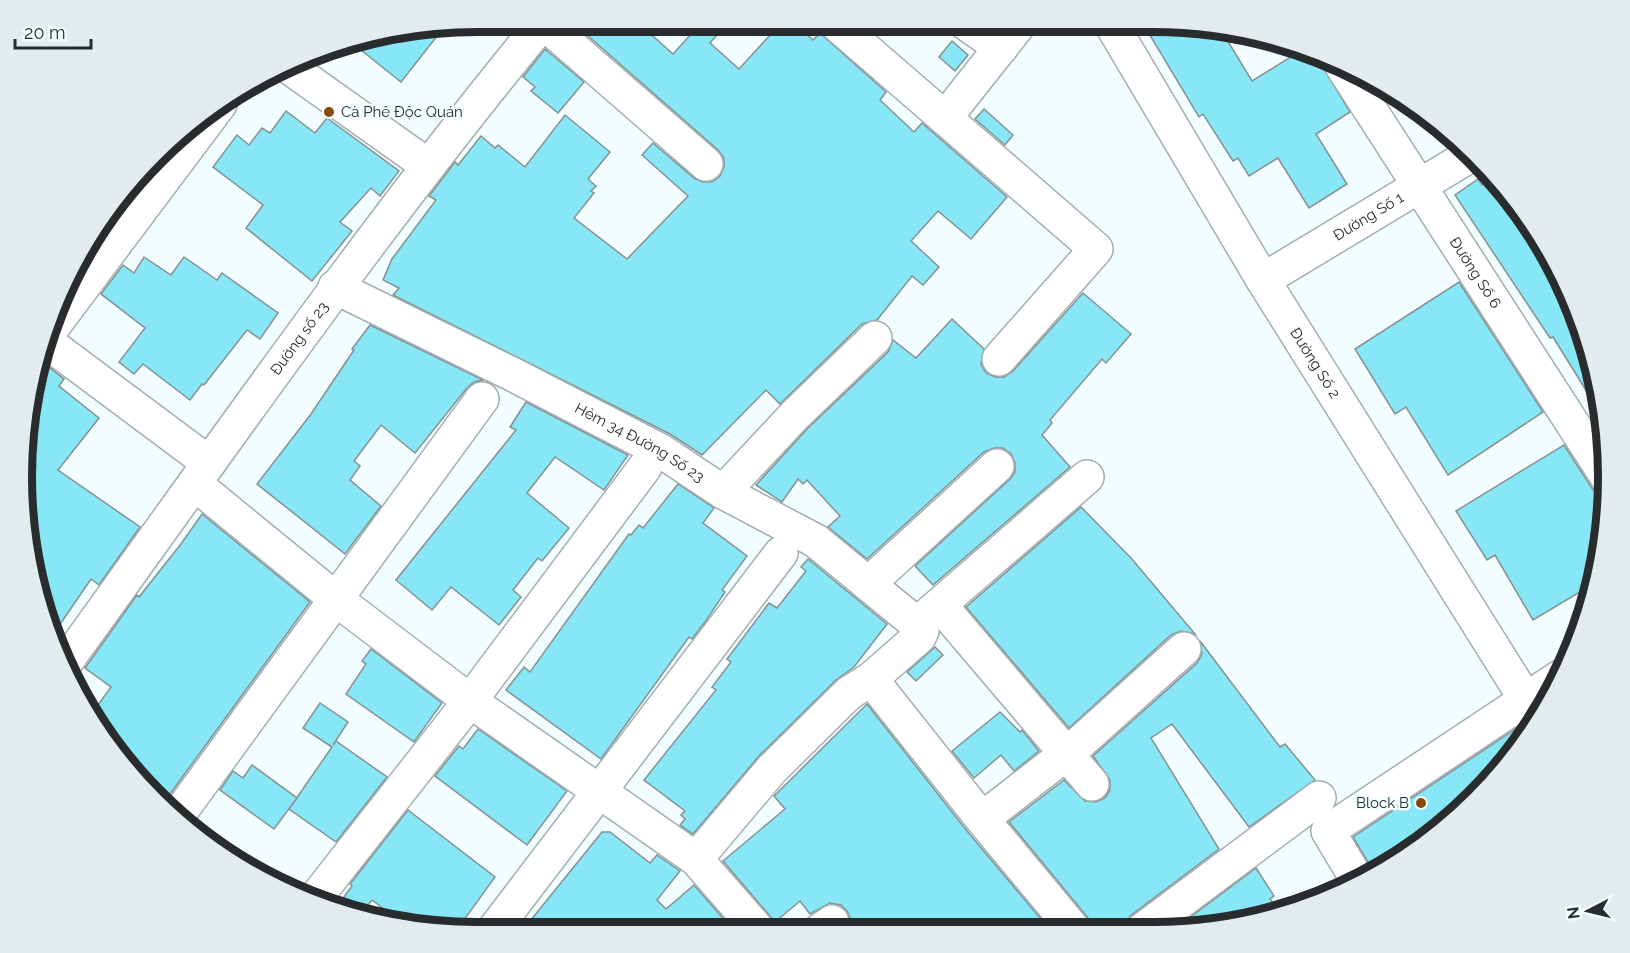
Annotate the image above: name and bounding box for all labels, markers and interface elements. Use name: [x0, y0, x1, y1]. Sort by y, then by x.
scale bar: [15, 12, 92, 50]
text: 20 m: [24, 22, 66, 43]
place label: Cà Phê Độc Quán: [341, 103, 463, 121]
marker: Cà Phê Độc Quán: [322, 105, 336, 119]
street label: Đường Số 1: [1330, 188, 1407, 245]
street label: Đường Số 6: [1446, 234, 1505, 312]
street label: Đường số 23: [267, 298, 332, 379]
street label: Đường Số 2: [1286, 324, 1344, 402]
street label: Hẻm 34 Đường Số 23: [572, 399, 708, 486]
place label: Block B: [1356, 794, 1409, 812]
marker: Block B: [1414, 796, 1428, 810]
north arrow: [1558, 881, 1618, 941]
text: N: [1563, 906, 1584, 920]

